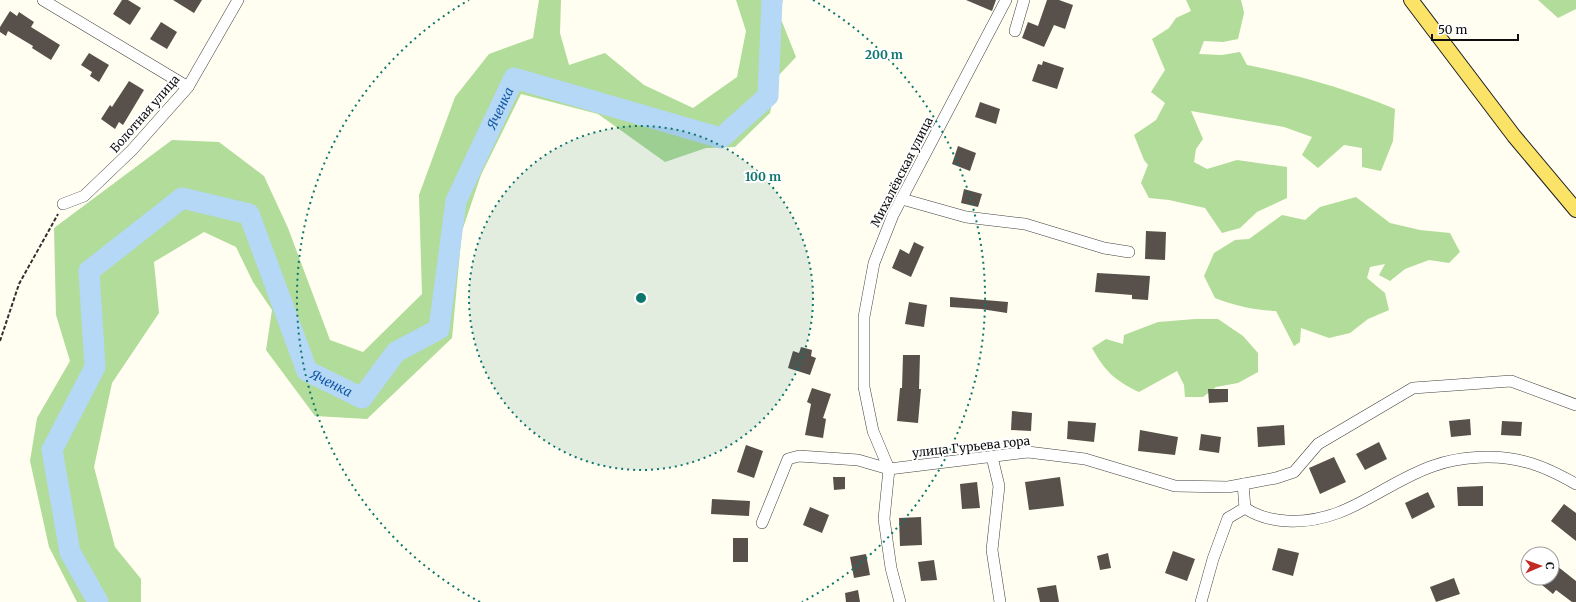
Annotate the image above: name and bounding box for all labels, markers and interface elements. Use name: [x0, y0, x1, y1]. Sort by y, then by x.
scale bar: [1432, 16, 1518, 42]
text: 50 m: [1438, 22, 1467, 37]
text: 200 m: [865, 47, 903, 62]
street label: Болотная улица: [107, 71, 183, 156]
water label: Яченка: [483, 85, 517, 133]
street label: Михалёвская улица: [867, 114, 936, 229]
text: 100 m: [745, 169, 781, 184]
centre of rings: [634, 291, 648, 305]
water label: Яченка: [306, 365, 355, 401]
street label: улица Гурьева гора: [911, 433, 1031, 460]
north arrow: [1520, 546, 1560, 586]
text: С: [1543, 562, 1557, 570]

